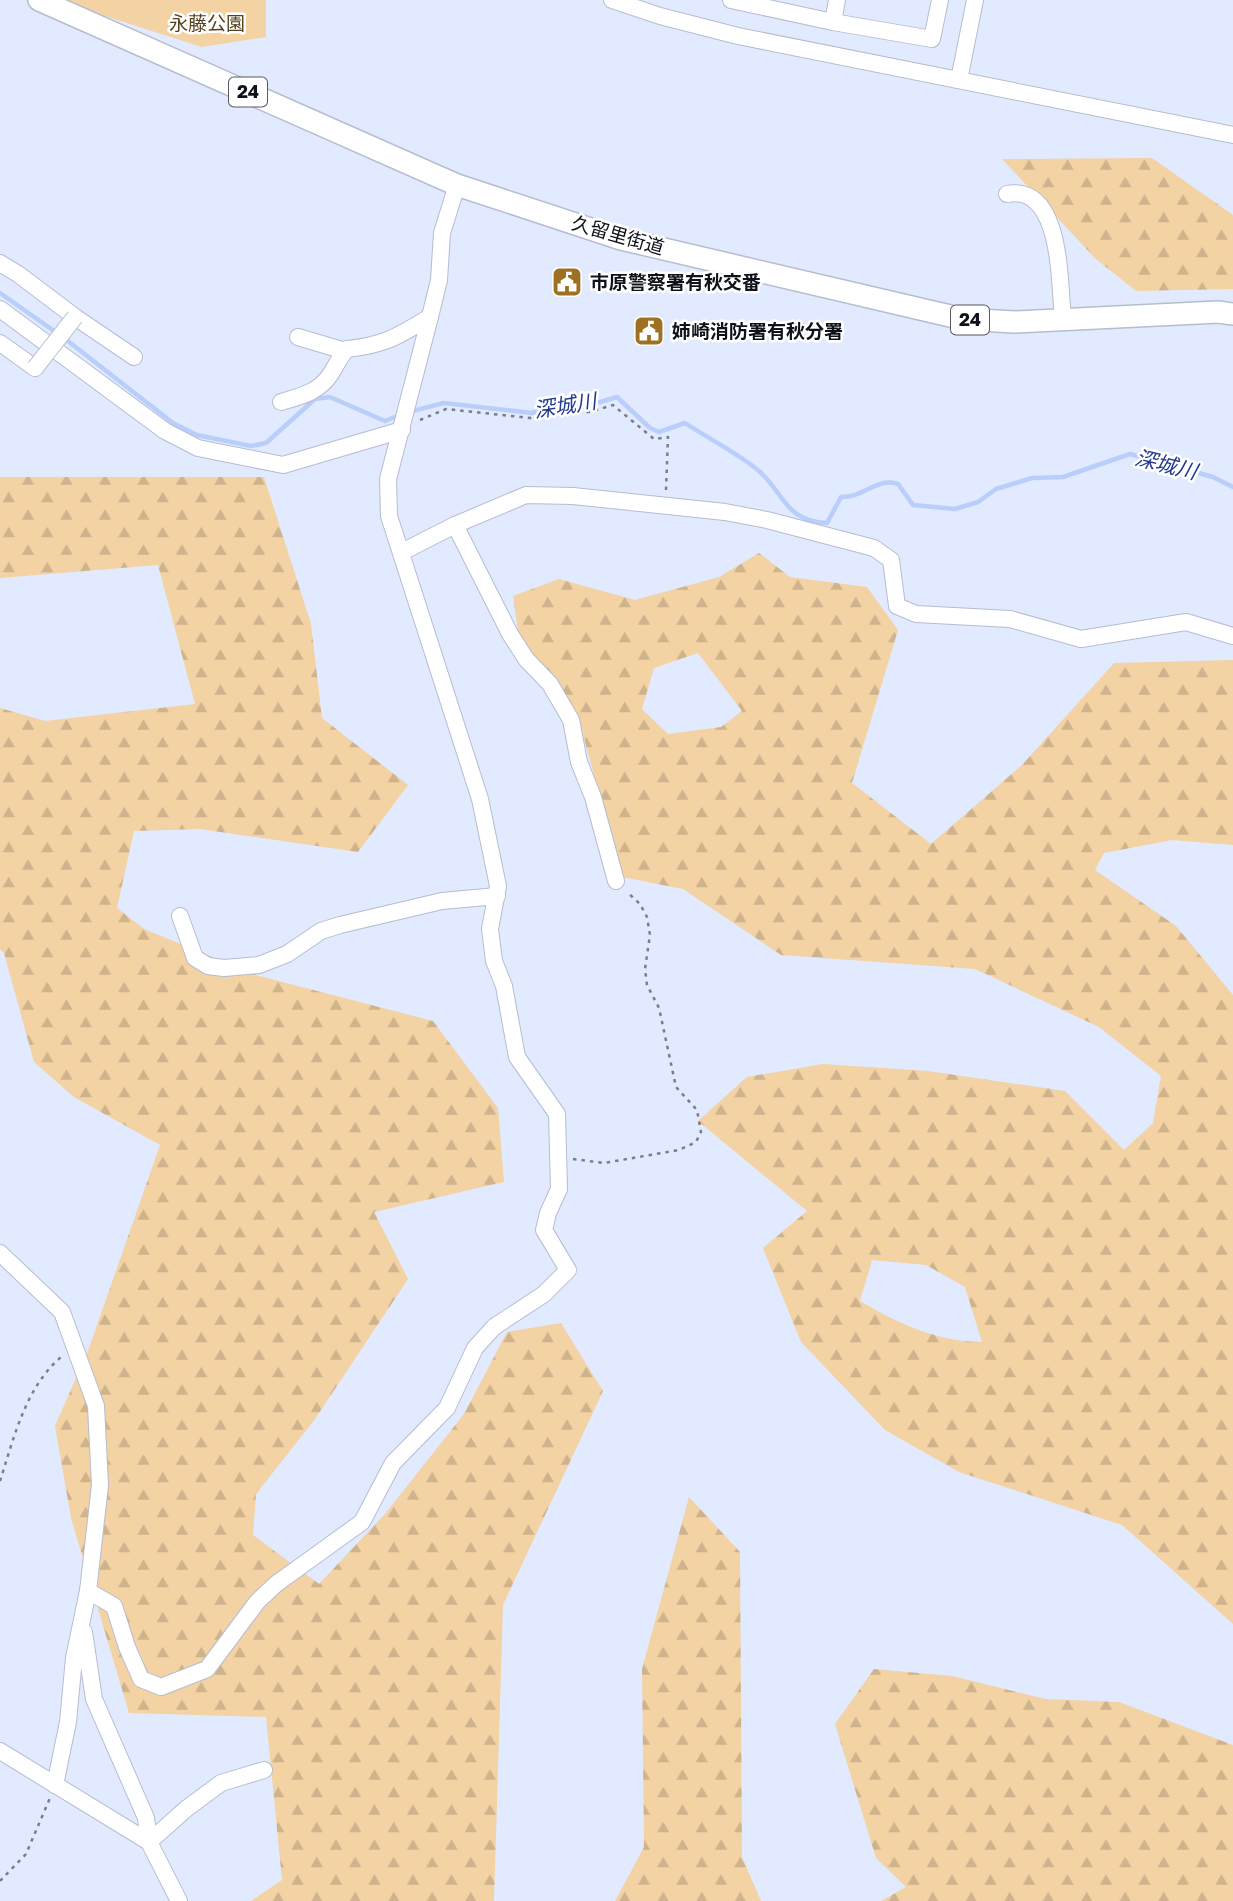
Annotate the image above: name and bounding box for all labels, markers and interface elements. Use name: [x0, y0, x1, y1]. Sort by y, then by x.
park label: 永藤公園: [169, 11, 245, 34]
road number: 24: [229, 78, 267, 106]
street label: 久留里街道: [569, 210, 667, 259]
public building icon: 市原警察署有秋交番: [550, 265, 584, 299]
place label: 市原警察署有秋交番: [590, 270, 761, 293]
road number: 24: [951, 306, 989, 334]
public building icon: 姉崎消防署有秋分署: [632, 314, 666, 348]
place label: 姉崎消防署有秋分署: [672, 319, 843, 342]
water label: 深城川: [532, 387, 600, 423]
water label: 深城川: [1133, 444, 1202, 485]

